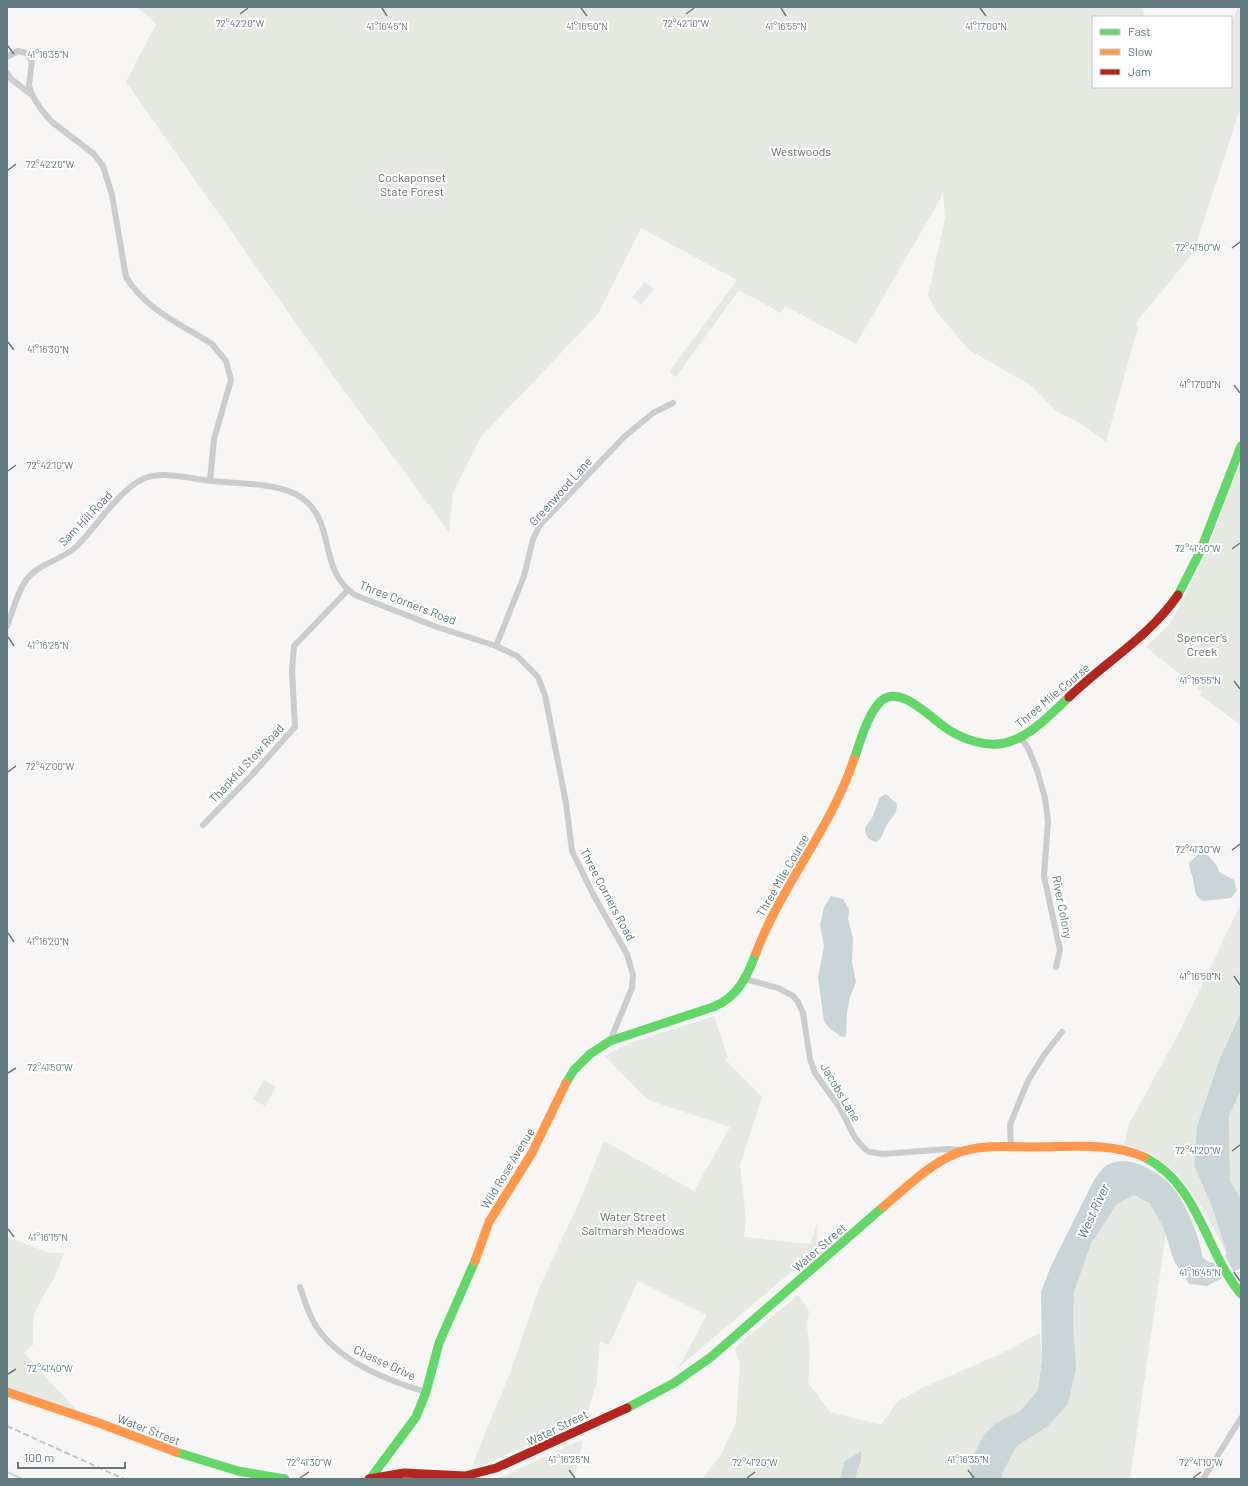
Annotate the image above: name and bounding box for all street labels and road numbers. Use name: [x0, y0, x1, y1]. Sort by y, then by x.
street label: Greenwood Lane: [526, 454, 594, 528]
street label: Sam Hill Road: [55, 488, 115, 548]
street label: Three Corners Road: [358, 577, 458, 627]
street label: Three Mile Course: [1012, 660, 1092, 730]
street label: Thankful Stow Road: [206, 721, 286, 805]
street label: Three Mile Course: [753, 831, 811, 919]
street label: Three Corners Road: [578, 845, 638, 943]
street label: River Colony: [1050, 874, 1076, 940]
street label: Jacobs Lane: [818, 1060, 864, 1124]
street label: Wild Rose Avenue: [477, 1125, 537, 1211]
street label: Water Street: [789, 1220, 849, 1274]
street label: Chasse Drive: [352, 1342, 418, 1382]
street label: Water Street: [524, 1406, 590, 1448]
street label: Water Street: [116, 1411, 182, 1447]

